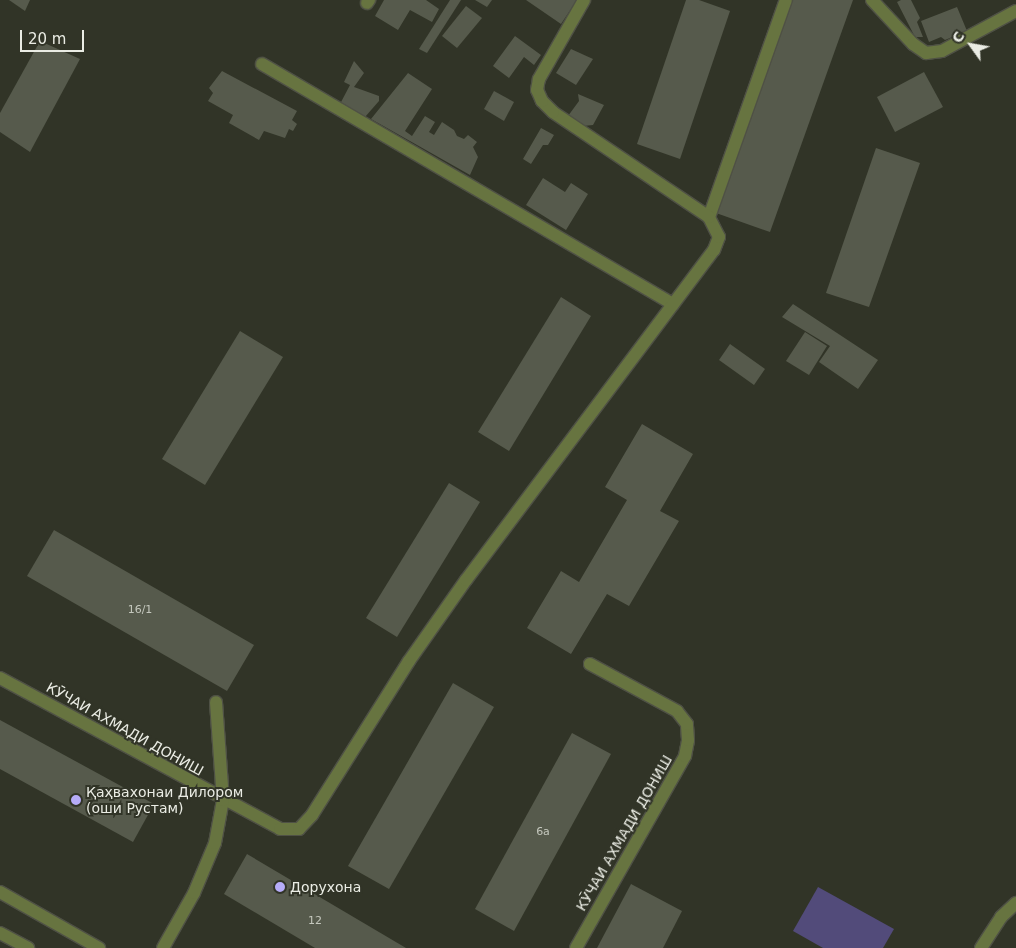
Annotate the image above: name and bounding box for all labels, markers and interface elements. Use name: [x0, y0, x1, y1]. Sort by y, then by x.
scale bar: [22, 20, 86, 52]
north arrow: [946, 20, 996, 70]
text: С: [949, 28, 968, 46]
text: 20 m: [28, 30, 66, 48]
house number: 16/1: [128, 603, 152, 617]
street label: КӮЧАИ АХМАДИ ДОНИШ: [43, 679, 207, 779]
street label: КӮЧАИ АХМАДИ ДОНИШ: [572, 752, 676, 914]
place label: Қаҳвахонаи Дилором (оши Рустам): [86, 784, 243, 816]
marker: Қаҳвахонаи Дилором (оши Рустам): [70, 794, 82, 806]
house number: 6а: [536, 825, 550, 839]
place label: Дорухона: [290, 879, 361, 895]
marker: Дорухона: [274, 881, 286, 893]
house number: 12: [308, 914, 322, 928]

